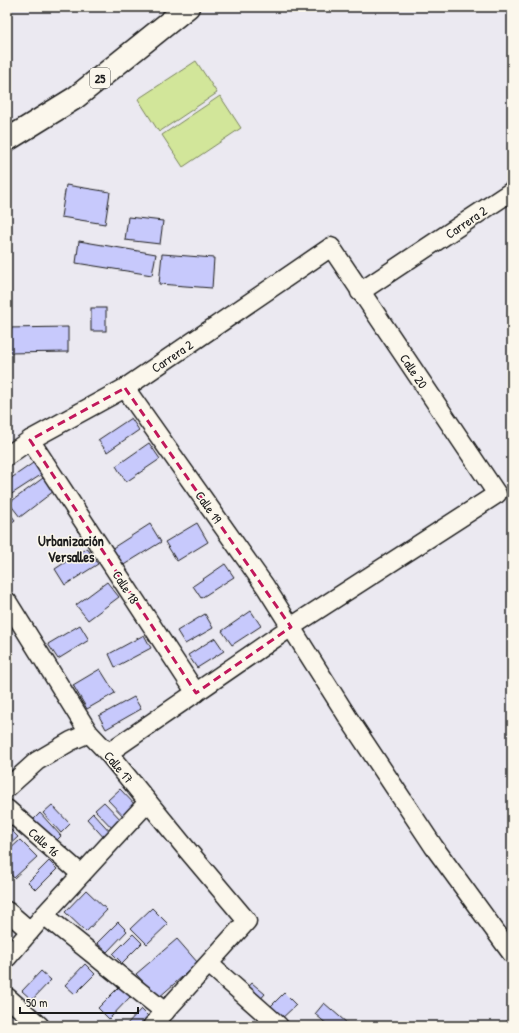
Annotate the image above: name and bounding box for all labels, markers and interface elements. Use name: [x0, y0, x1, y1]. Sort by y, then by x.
road number: 25: [90, 68, 110, 88]
street label: Carrera 2: [442, 202, 490, 242]
street label: Carrera 2: [148, 336, 196, 376]
street label: Calle 20: [396, 350, 432, 392]
street label: Calle 19: [191, 487, 227, 527]
district label: Urbanización Versalles: [38, 531, 104, 566]
street label: Calle 18: [109, 567, 144, 607]
street label: Calle 17: [100, 747, 138, 787]
street label: Calle 16: [25, 823, 63, 861]
scale bar: [20, 989, 138, 1015]
text: 50 m: [26, 994, 47, 1011]

